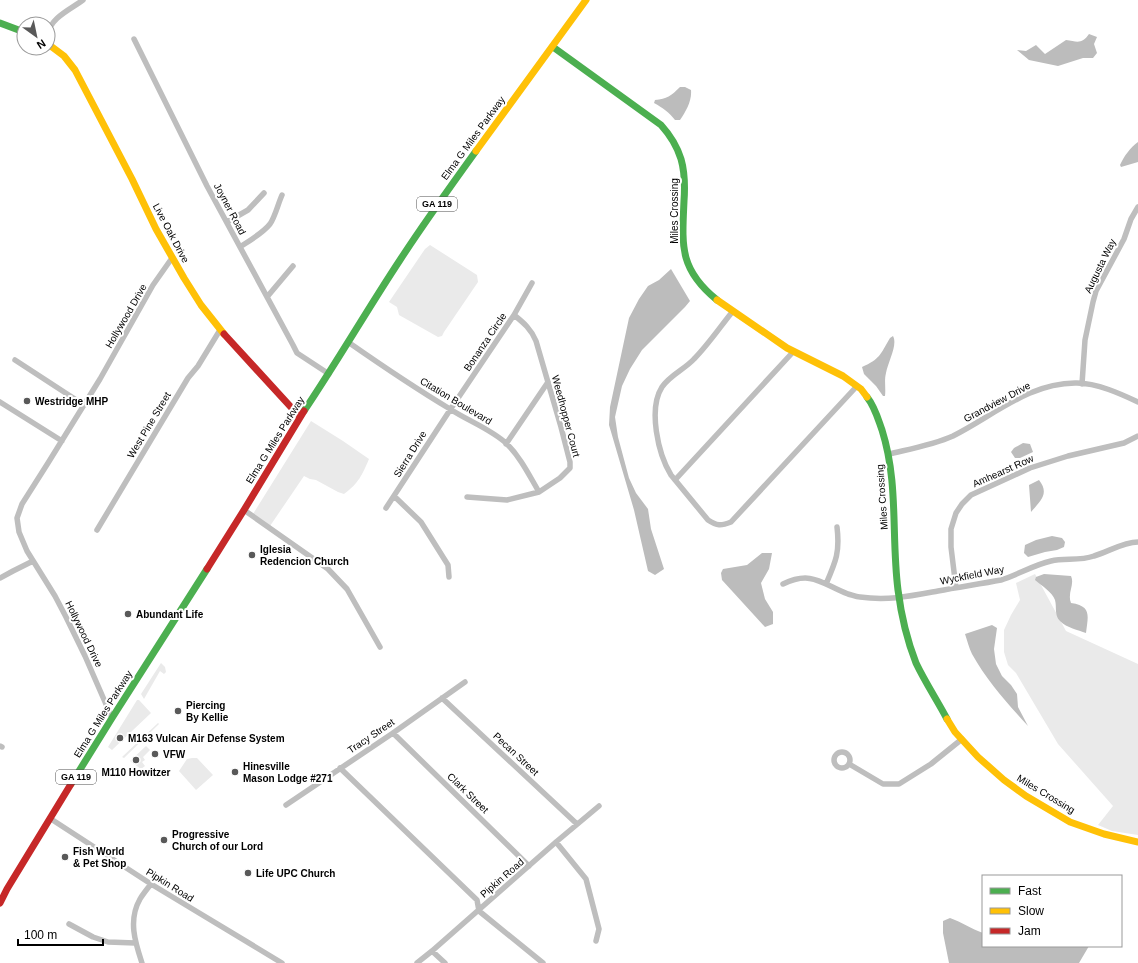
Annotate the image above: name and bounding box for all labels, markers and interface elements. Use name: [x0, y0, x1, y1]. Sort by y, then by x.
north arrow: [16, 16, 56, 56]
text: N: [35, 37, 48, 52]
street label: Elma G Miles Parkway: [439, 94, 507, 182]
street label: Miles Crossing: [669, 178, 680, 244]
street label: Joyner Road: [212, 181, 248, 237]
road number: GA 119: [417, 197, 457, 211]
street label: Live Oak Drive: [151, 201, 191, 265]
street label: Augusta Way: [1082, 237, 1118, 295]
street label: Hollywood Drive: [103, 282, 149, 350]
street label: Bonanza Circle: [461, 310, 509, 373]
street label: Weedhopper Court: [550, 374, 582, 458]
street label: Citation Boulevard: [418, 375, 494, 427]
street label: Grandview Drive: [962, 380, 1033, 424]
street label: West Pine Street: [125, 390, 173, 460]
street label: Elma G Miles Parkway: [244, 394, 306, 486]
marker: Westridge MHP: [22, 396, 32, 406]
place label: Westridge MHP: [35, 396, 108, 407]
street label: Sierra Drive: [391, 428, 429, 479]
street label: Amhearst Row: [971, 452, 1036, 489]
street label: Miles Crossing: [874, 464, 890, 530]
place label: Iglesia Redencion Church: [260, 544, 349, 567]
marker: Iglesia Redencion Church: [247, 550, 257, 560]
street label: Wyckfield Way: [939, 563, 1005, 587]
street label: Hollywood Drive: [63, 599, 105, 669]
marker: Abundant Life: [123, 609, 133, 619]
place label: Abundant Life: [136, 609, 204, 620]
street label: Elma G Miles Parkway: [72, 668, 134, 760]
place label: Piercing By Kellie: [186, 700, 229, 723]
marker: Piercing By Kellie: [173, 706, 183, 716]
street label: Tracy Street: [346, 716, 397, 756]
street label: Pecan Street: [491, 730, 541, 778]
marker: M163 Vulcan Air Defense System: [115, 733, 125, 743]
place label: M163 Vulcan Air Defense System: [128, 733, 285, 744]
marker: VFW: [150, 749, 160, 759]
place label: VFW: [163, 749, 186, 760]
marker: M110 Howitzer: [131, 755, 141, 765]
place label: Hinesville Mason Lodge #271: [243, 761, 333, 784]
place label: M110 Howitzer: [102, 767, 171, 778]
marker: Hinesville Mason Lodge #271: [230, 767, 240, 777]
road number: GA 119: [56, 770, 96, 784]
street label: Clark Street: [445, 771, 491, 815]
street label: Miles Crossing: [1015, 772, 1077, 816]
place label: Progressive Church of our Lord: [172, 829, 263, 852]
marker: Progressive Church of our Lord: [159, 835, 169, 845]
place label: Fish World & Pet Shop: [73, 846, 126, 869]
marker: Fish World & Pet Shop: [60, 852, 70, 862]
street label: Pipkin Road: [478, 856, 526, 900]
street label: Pipkin Road: [144, 866, 196, 904]
marker: Life UPC Church: [243, 868, 253, 878]
place label: Life UPC Church: [256, 868, 335, 879]
legend: [982, 875, 1122, 947]
text: Fast: [1018, 884, 1042, 898]
text: Slow: [1018, 904, 1044, 918]
scale bar: [18, 921, 103, 947]
text: Jam: [1018, 924, 1041, 938]
text: 100 m: [24, 928, 57, 942]

